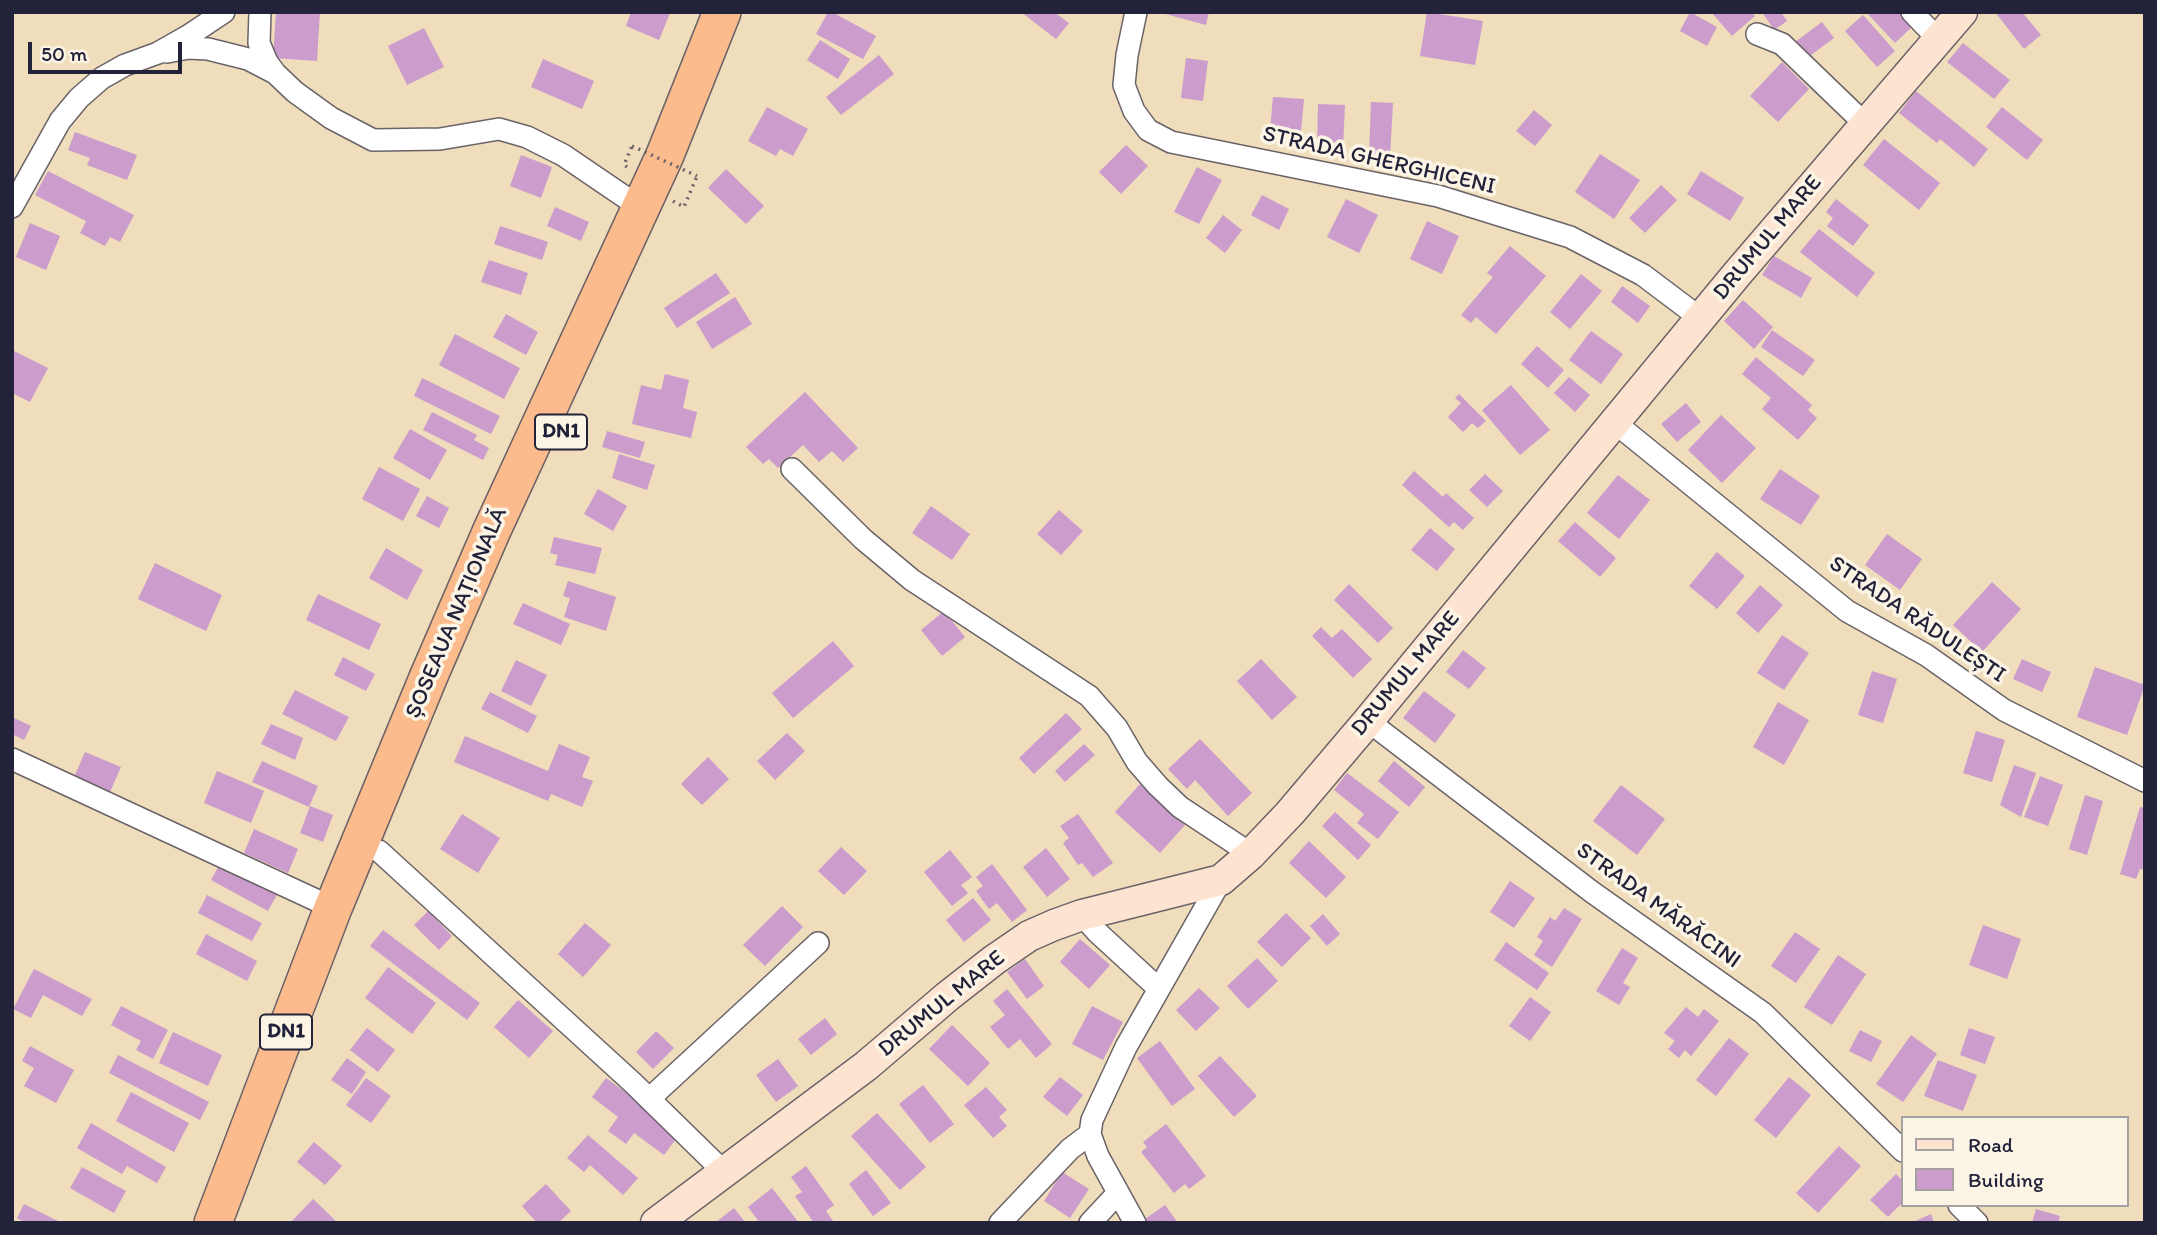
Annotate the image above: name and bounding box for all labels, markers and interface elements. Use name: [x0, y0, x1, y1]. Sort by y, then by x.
scale bar: [32, 28, 186, 72]
text: 50 m: [41, 41, 87, 66]
street label: STRADA GHERGHICENI: [1260, 121, 1498, 201]
street label: DRUMUL MARE: [1708, 170, 1828, 306]
road number: DN1: [535, 414, 587, 450]
street label: ȘOSEAUA NAȚIONALĂ: [400, 503, 514, 723]
street label: STRADA RĂDULEȘTI: [1823, 551, 2011, 689]
street label: DRUMUL MARE: [1346, 606, 1466, 742]
street label: STRADA MĂRĂCINI: [1570, 837, 1746, 975]
street label: DRUMUL MARE: [873, 945, 1011, 1063]
road number: DN1: [260, 1014, 312, 1050]
legend: [1902, 1116, 2129, 1207]
text: Road: [1968, 1132, 2013, 1157]
text: Building: [1968, 1167, 2044, 1192]

